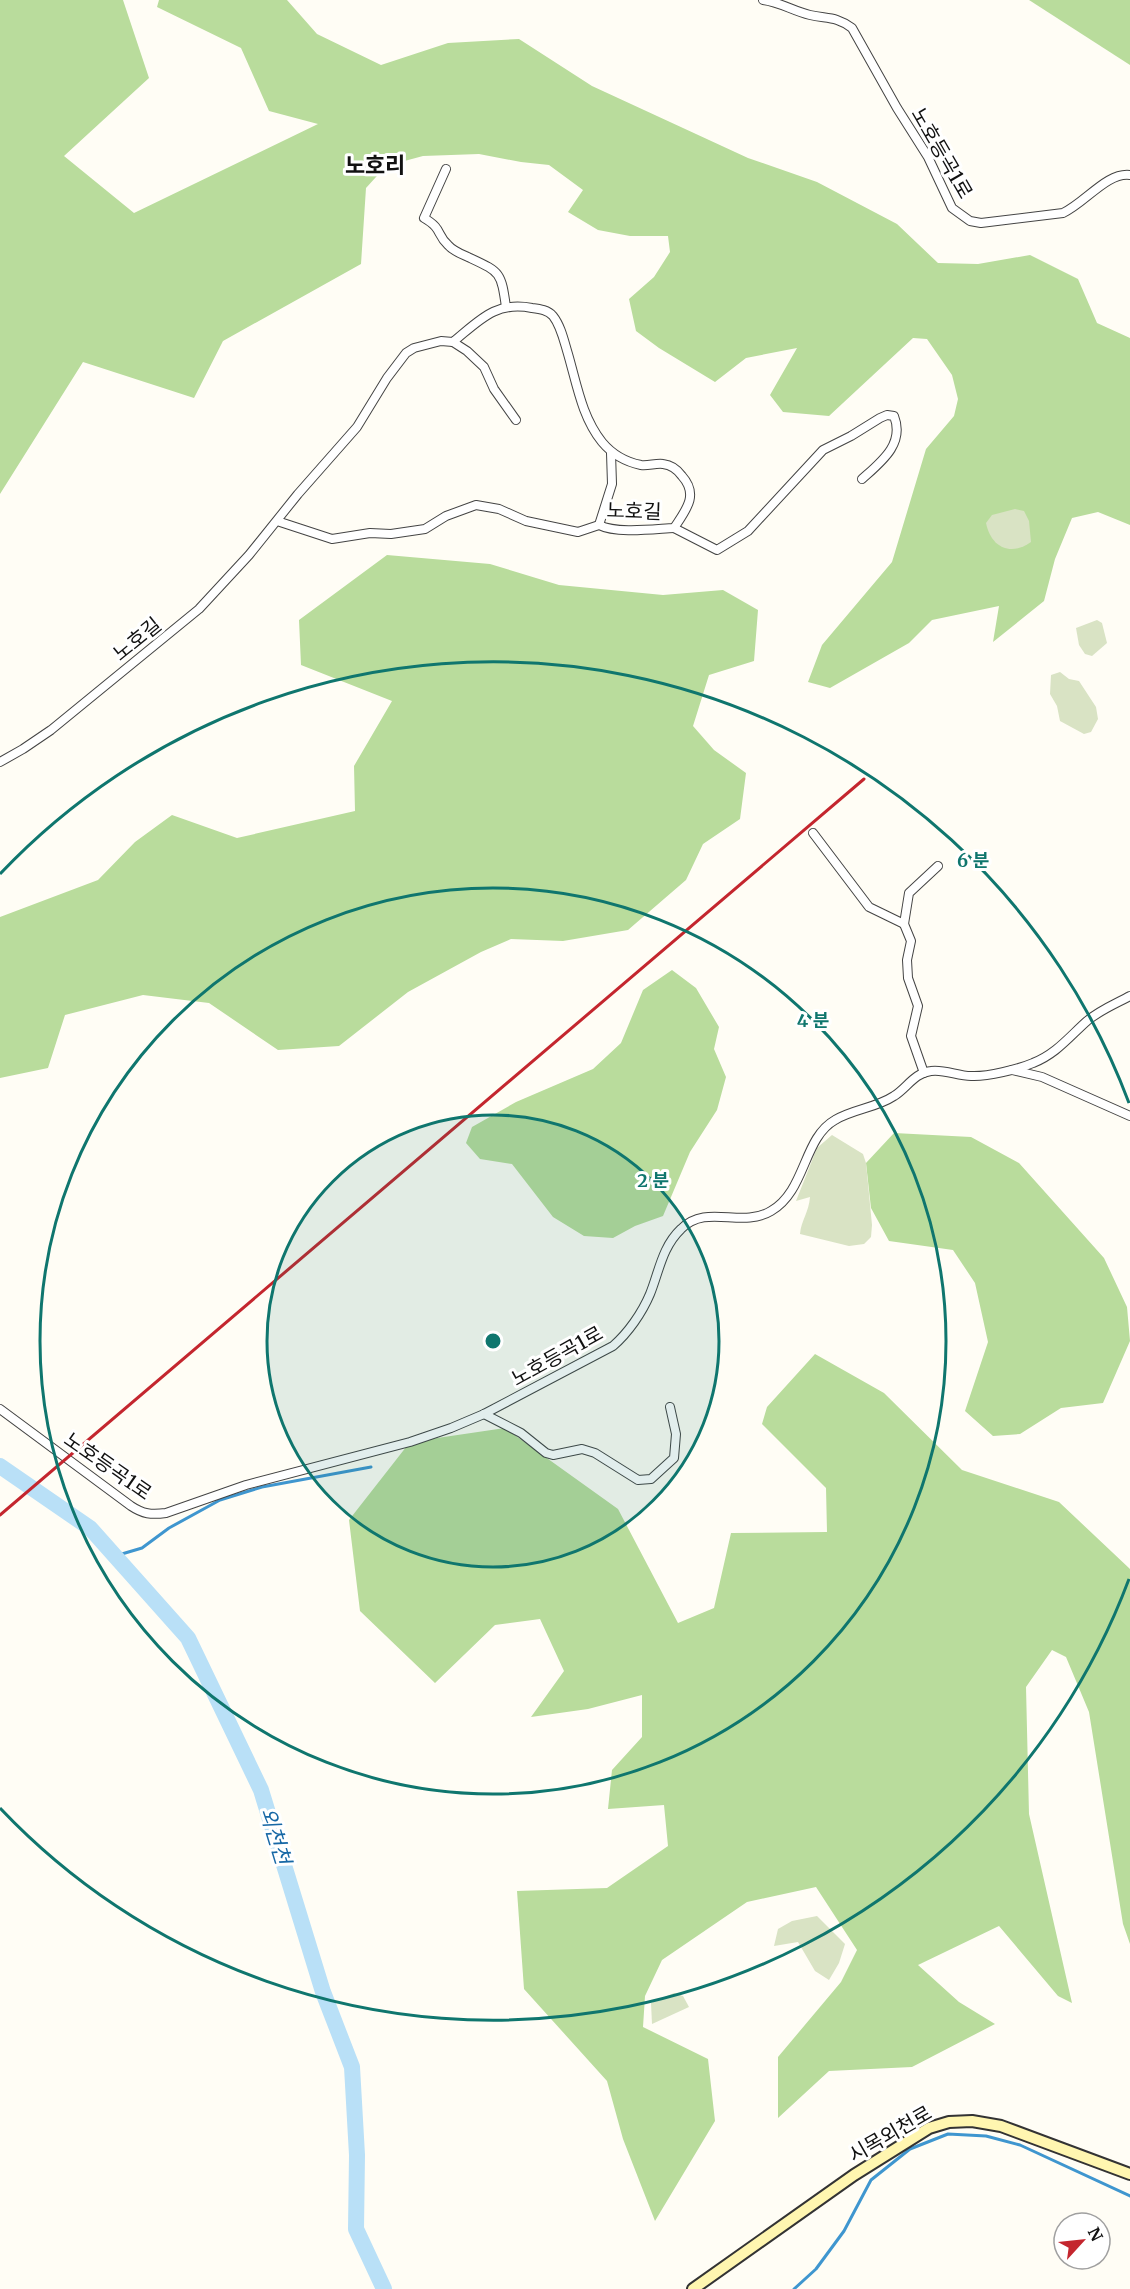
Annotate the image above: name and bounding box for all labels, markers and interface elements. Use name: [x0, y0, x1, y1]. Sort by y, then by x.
street label: 노호등곡1로: [906, 103, 979, 203]
district label: 노호리: [345, 151, 405, 179]
street label: 노호길: [606, 497, 662, 524]
street label: 노호길: [107, 612, 166, 666]
text: 6 분: [957, 849, 989, 872]
text: 4 분: [797, 1009, 830, 1032]
text: 2 분: [637, 1169, 669, 1192]
street label: 노호등곡1로: [507, 1320, 607, 1391]
centre of rings: [483, 1331, 503, 1351]
street label: 노호등곡1로: [60, 1426, 157, 1505]
water label: 외천천: [254, 1804, 298, 1870]
street label: 시목외천로: [844, 2100, 936, 2167]
north arrow: [1052, 2211, 1112, 2271]
text: N: [1084, 2224, 1107, 2245]

